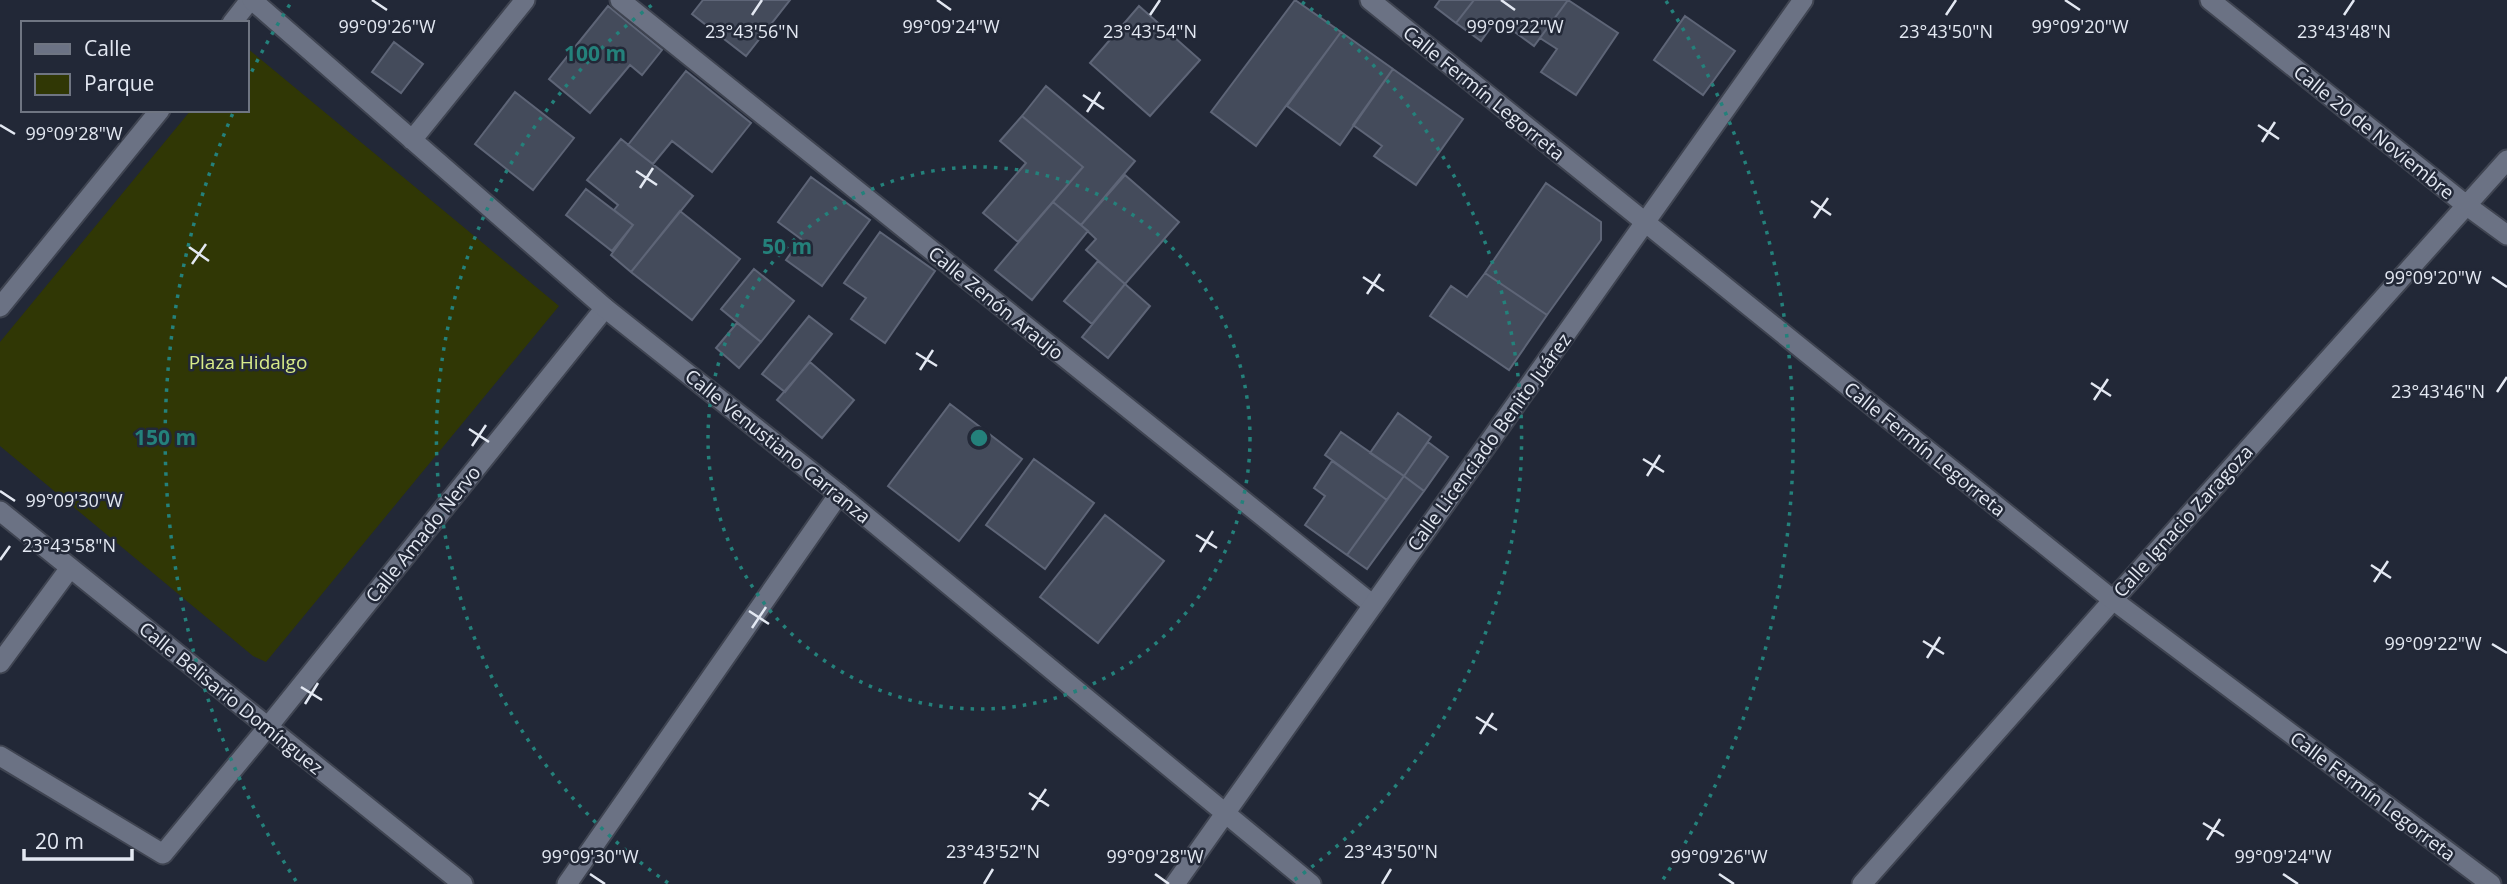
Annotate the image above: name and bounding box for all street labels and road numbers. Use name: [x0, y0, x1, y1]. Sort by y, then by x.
street label: Calle Fermín Legorreta: [1398, 20, 1570, 166]
street label: Calle 20 de Noviembre: [2288, 59, 2460, 205]
street label: Calle Zenón Araujo: [923, 240, 1069, 366]
street label: Calle Licenciado Benito Juárez: [1401, 328, 1577, 556]
street label: Calle Venustiano Carranza: [680, 363, 876, 529]
street label: Calle Fermín Legorreta: [1839, 376, 2011, 522]
street label: Calle Ignacio Zaragoza: [2107, 439, 2259, 603]
street label: Calle Amado Nervo: [360, 460, 486, 608]
street label: Calle Belisario Domínguez: [134, 616, 328, 780]
street label: Calle Fermín Legorreta: [2285, 725, 2461, 867]

